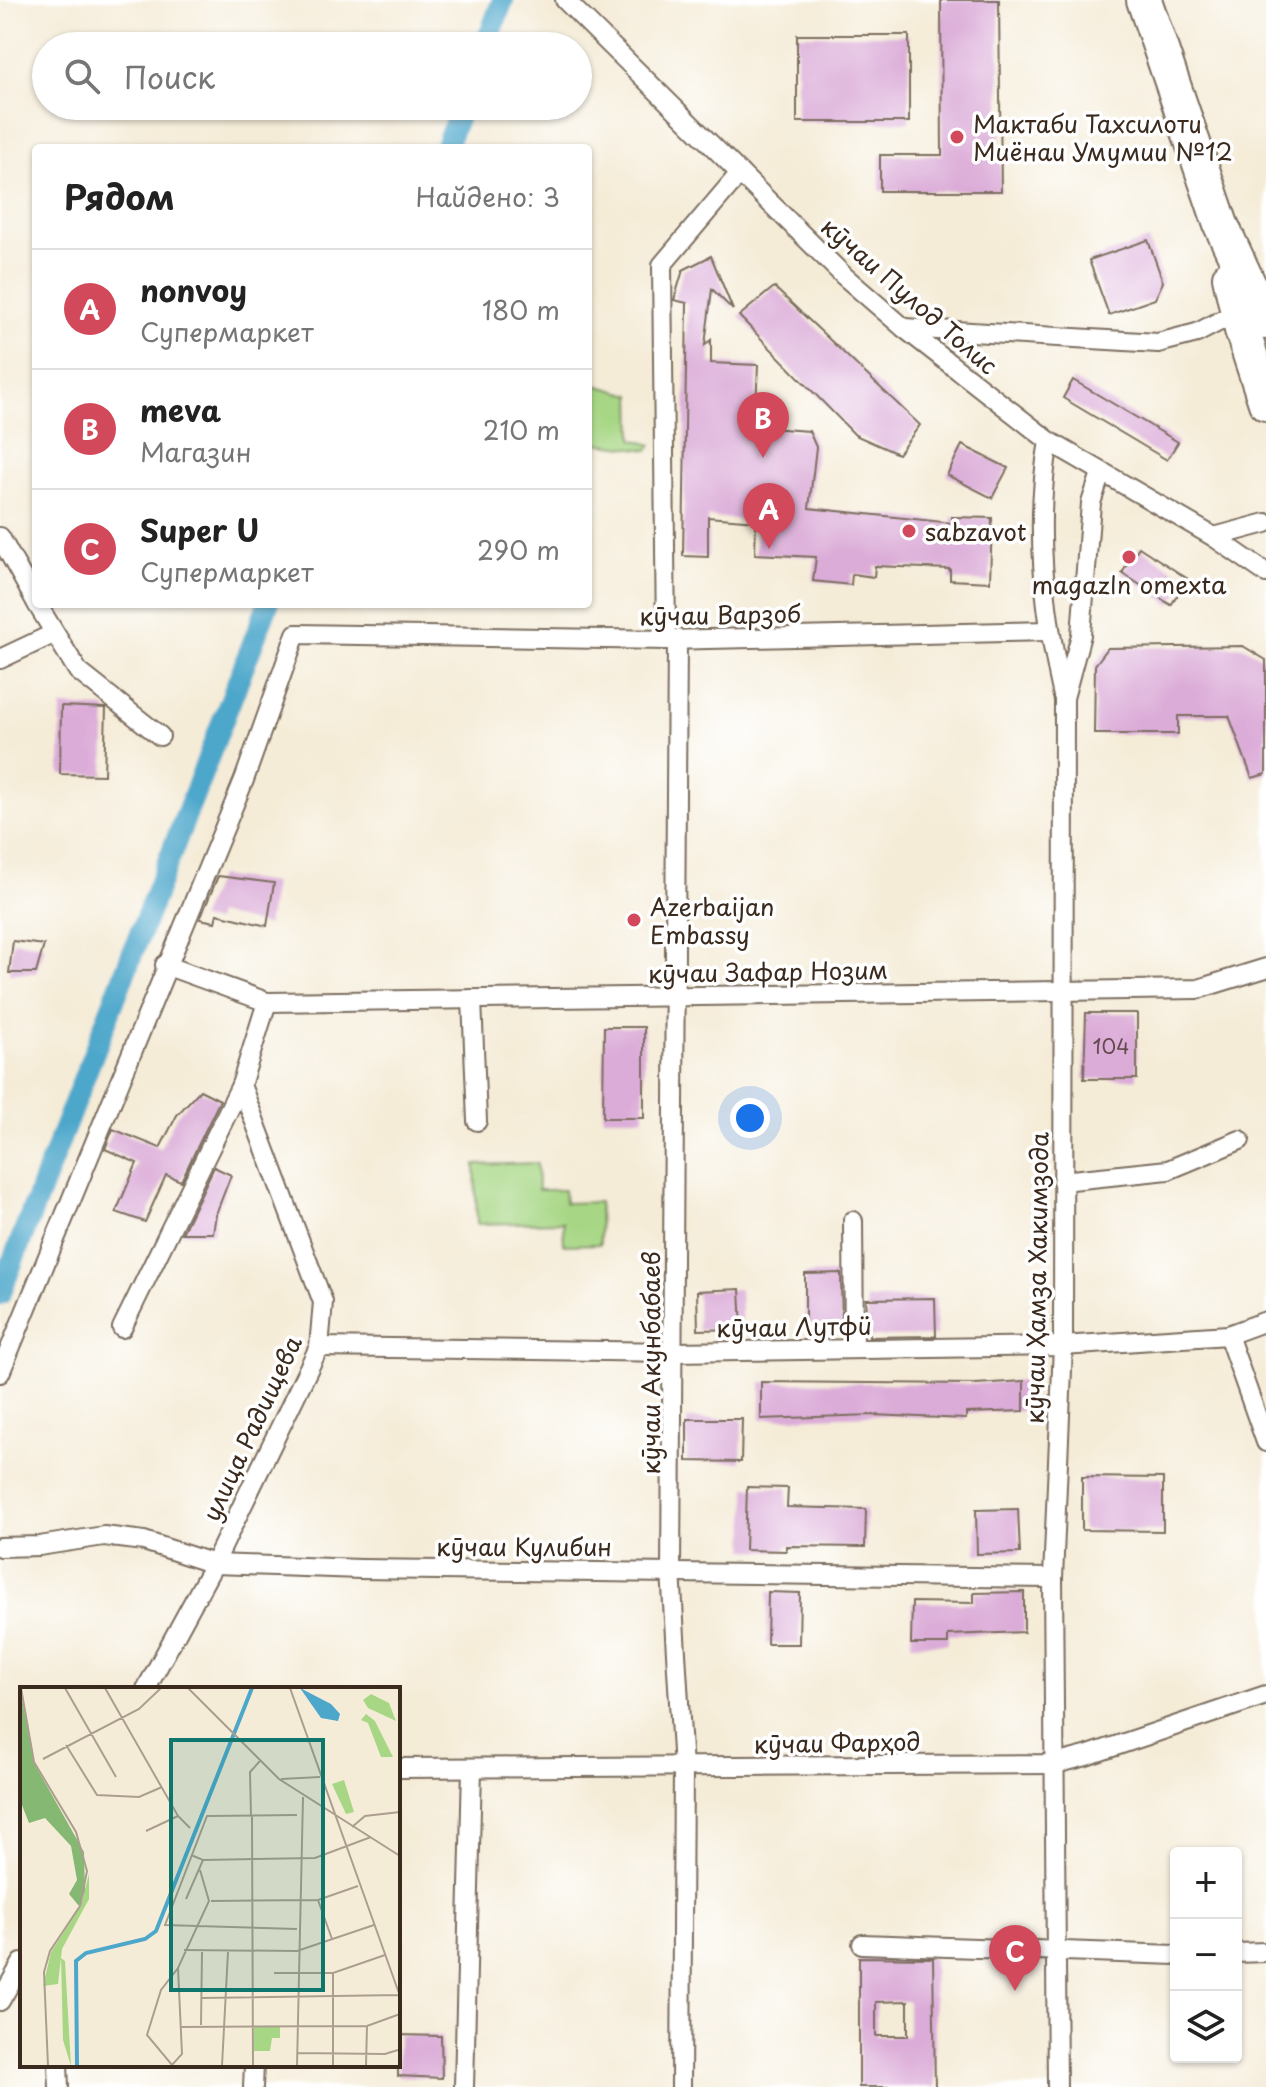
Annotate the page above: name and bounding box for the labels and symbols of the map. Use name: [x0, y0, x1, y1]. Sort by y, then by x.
place label: Мактаби Тахсилоти Миёнаи Умумии №12: [973, 105, 1233, 169]
marker: Мактаби Тахсилоти Миёнаи Умумии №12: [948, 128, 966, 146]
street label: кӯчаи Пулод Толис: [814, 208, 1006, 382]
pin: B: [737, 392, 789, 458]
pin: A: [743, 483, 795, 549]
place label: sabzavot: [925, 513, 1027, 549]
marker: sabzavot: [900, 522, 918, 540]
marker: magazIn omexta: [1120, 548, 1138, 566]
place label: magazIn omexta: [1032, 566, 1227, 602]
street label: кӯчаи Варзоб: [639, 595, 801, 633]
place label: Azerbaijan Embassy: [650, 888, 774, 952]
marker: Azerbaijan Embassy: [625, 911, 643, 929]
street label: кӯчаи Зафар Нозим: [648, 951, 888, 991]
house number: 104: [1093, 1031, 1129, 1061]
your location: [730, 1098, 770, 1138]
street label: кӯчаи Ҳамза Хакимзода: [1015, 1131, 1057, 1424]
street label: кӯчаи Акунбабаев: [632, 1251, 668, 1475]
street label: кӯчаи Лутфӣ: [716, 1307, 872, 1345]
street label: улица Радищева: [192, 1329, 310, 1527]
street label: кӯчаи Кулибин: [436, 1528, 612, 1564]
inset map: [20, 1687, 400, 2067]
street label: кӯчаи Фарҳод: [753, 1723, 921, 1761]
pin: C: [989, 1925, 1041, 1991]

